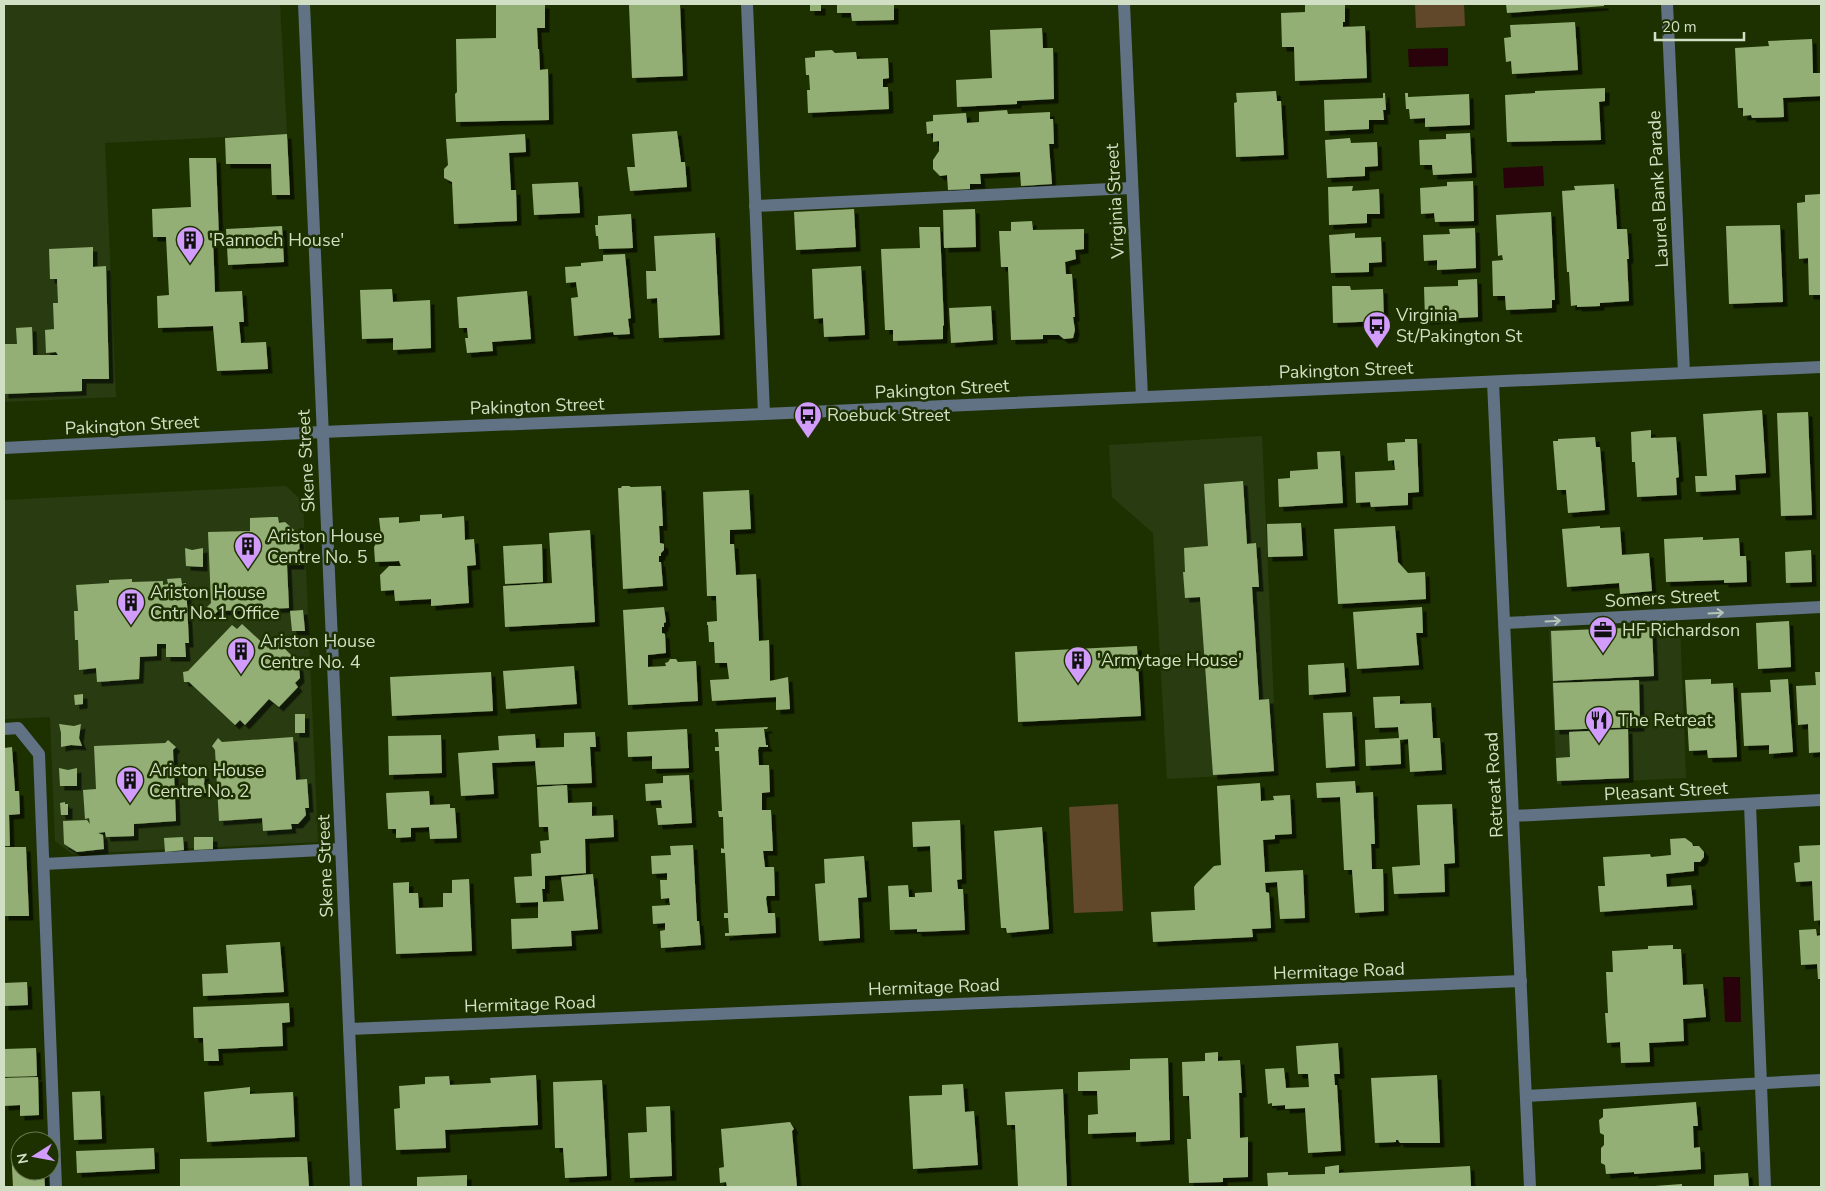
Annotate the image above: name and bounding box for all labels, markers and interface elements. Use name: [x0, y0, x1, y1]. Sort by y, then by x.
scale bar: [1655, 10, 1744, 42]
text: 20 m: [1662, 17, 1697, 37]
street label: Laurel Bank Parade: [1642, 110, 1674, 268]
street label: Virginia Street: [1100, 142, 1130, 260]
building icon: 'Rannoch House': [175, 225, 205, 264]
place label: 'Rannoch House': [209, 228, 344, 252]
place label: Virginia St/Pakington St: [1395, 303, 1523, 348]
bus stop icon: Virginia St/Pakington St: [1362, 310, 1392, 349]
street label: Pakington Street: [1278, 356, 1414, 384]
street label: Pakington Street: [874, 373, 1011, 405]
street label: Pakington Street: [469, 392, 605, 420]
bus stop icon: Roebuck Street: [793, 400, 823, 439]
place label: Roebuck Street: [827, 403, 951, 427]
street label: Skene Street: [291, 408, 321, 513]
street label: Pakington Street: [64, 409, 201, 441]
place label: Ariston House Centre No. 5: [267, 524, 382, 569]
building icon: Ariston House Centre No. 5: [233, 531, 263, 570]
place label: Ariston House Cntr No.1 Office: [150, 580, 279, 625]
street label: Somers Street: [1604, 583, 1721, 613]
building icon: Ariston House Cntr No.1 Office: [116, 587, 146, 626]
one-way arrow: [1707, 608, 1723, 617]
office icon: HF Richardson: [1588, 615, 1618, 654]
one-way arrow: [1545, 617, 1561, 626]
place label: HF Richardson: [1622, 618, 1740, 642]
place label: Ariston House Centre No. 4: [260, 629, 375, 674]
building icon: Ariston House Centre No. 4: [226, 636, 256, 675]
building icon: 'Armytage House': [1063, 645, 1093, 684]
place label: 'Armytage House': [1097, 648, 1242, 672]
restaurant icon: The Retreat: [1584, 705, 1614, 744]
place label: The Retreat: [1618, 708, 1713, 732]
street label: Retreat Road: [1479, 731, 1509, 839]
place label: Ariston House Centre No. 2: [149, 758, 264, 803]
building icon: Ariston House Centre No. 2: [115, 765, 145, 804]
street label: Pleasant Street: [1603, 776, 1729, 806]
street label: Skene Street: [311, 813, 339, 918]
street label: Hermitage Road: [1273, 957, 1405, 985]
street label: Hermitage Road: [868, 973, 1000, 1001]
street label: Hermitage Road: [464, 990, 596, 1018]
north arrow: [10, 1131, 60, 1181]
text: N: [12, 1151, 33, 1165]

